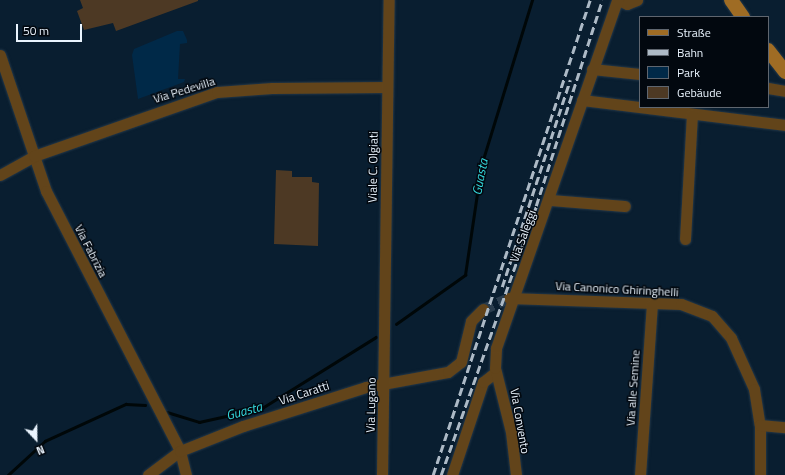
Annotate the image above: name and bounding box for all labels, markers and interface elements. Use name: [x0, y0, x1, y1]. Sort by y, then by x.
scale bar: [18, 16, 84, 42]
legend: [639, 16, 769, 108]
text: 50 m: [23, 21, 49, 40]
text: Straße: [677, 23, 711, 42]
text: Bahn: [677, 43, 703, 62]
text: Park: [677, 63, 700, 82]
street label: Via Pedevilla: [151, 74, 217, 106]
text: Gebäude: [677, 83, 722, 102]
street label: Viale C. Olgiati: [365, 131, 381, 203]
water label: Guasta: [469, 158, 491, 196]
street label: Via Saleggi: [507, 208, 539, 264]
street label: Via Fabrizia: [72, 222, 110, 280]
street label: Via Canonico Ghiringhelli: [555, 279, 679, 299]
street label: Via alle Semine: [623, 349, 643, 427]
street label: Via Lugano: [363, 377, 379, 433]
street label: Via Caratti: [277, 378, 331, 408]
street label: Via Convento: [507, 387, 533, 455]
water label: Guasta: [224, 399, 264, 423]
north arrow: [16, 419, 56, 459]
text: N: [34, 441, 47, 459]

